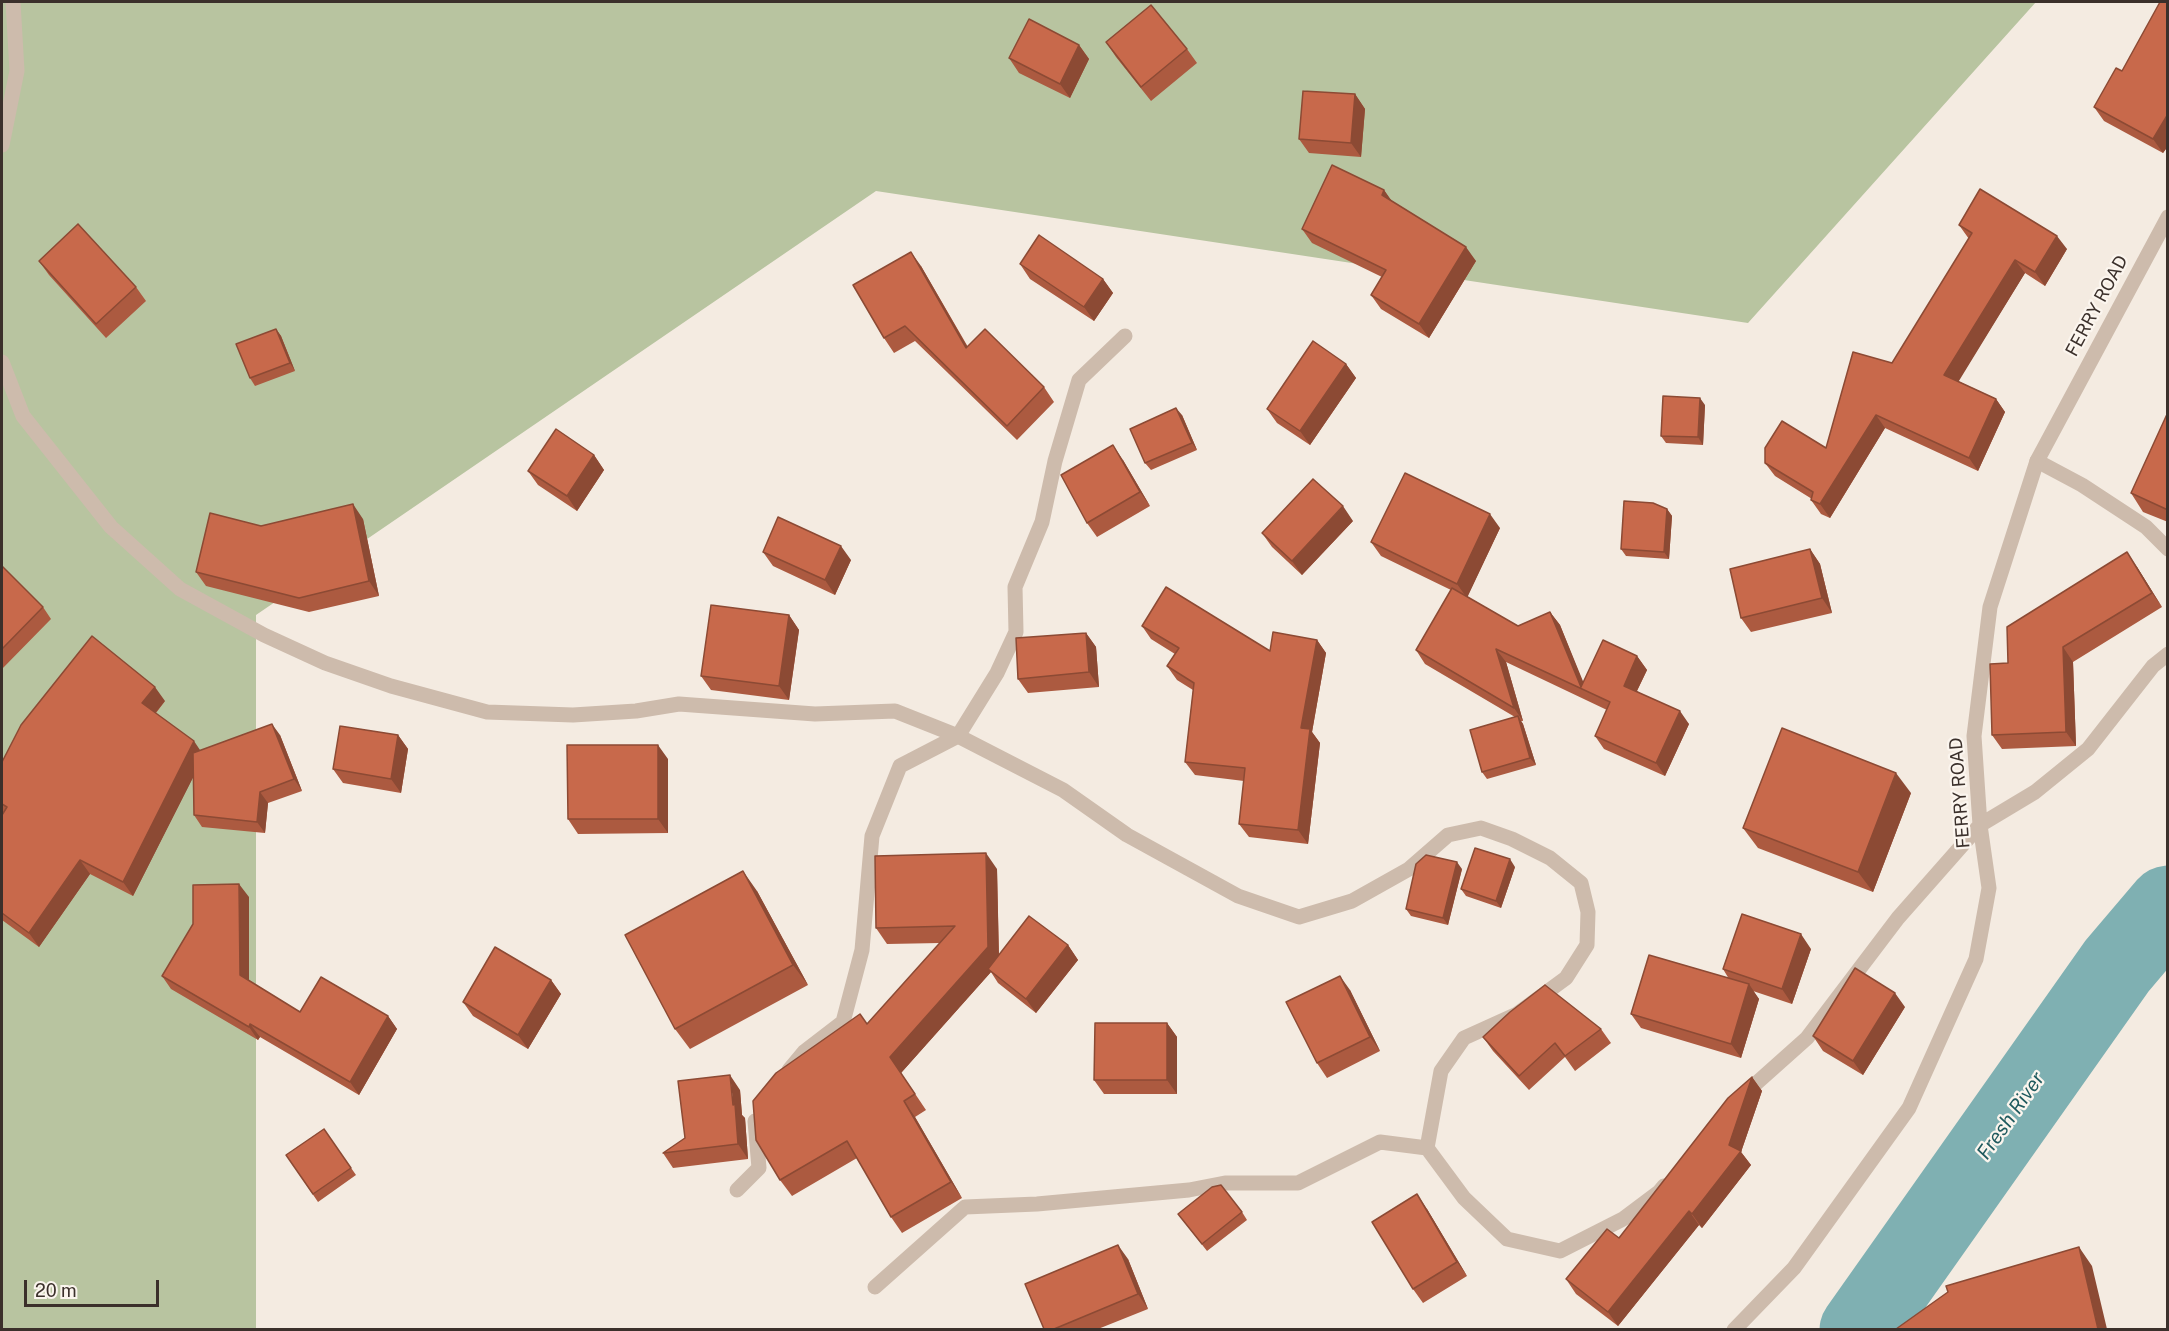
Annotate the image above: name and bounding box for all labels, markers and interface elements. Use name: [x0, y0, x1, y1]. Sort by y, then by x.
street label: FERRY ROAD: [2061, 252, 2133, 360]
street label: FERRY ROAD: [1945, 737, 1975, 849]
water label: Fresh River: [1972, 1068, 2050, 1164]
scale bar: [27, 1268, 162, 1306]
text: 20 m: [35, 1280, 77, 1301]

